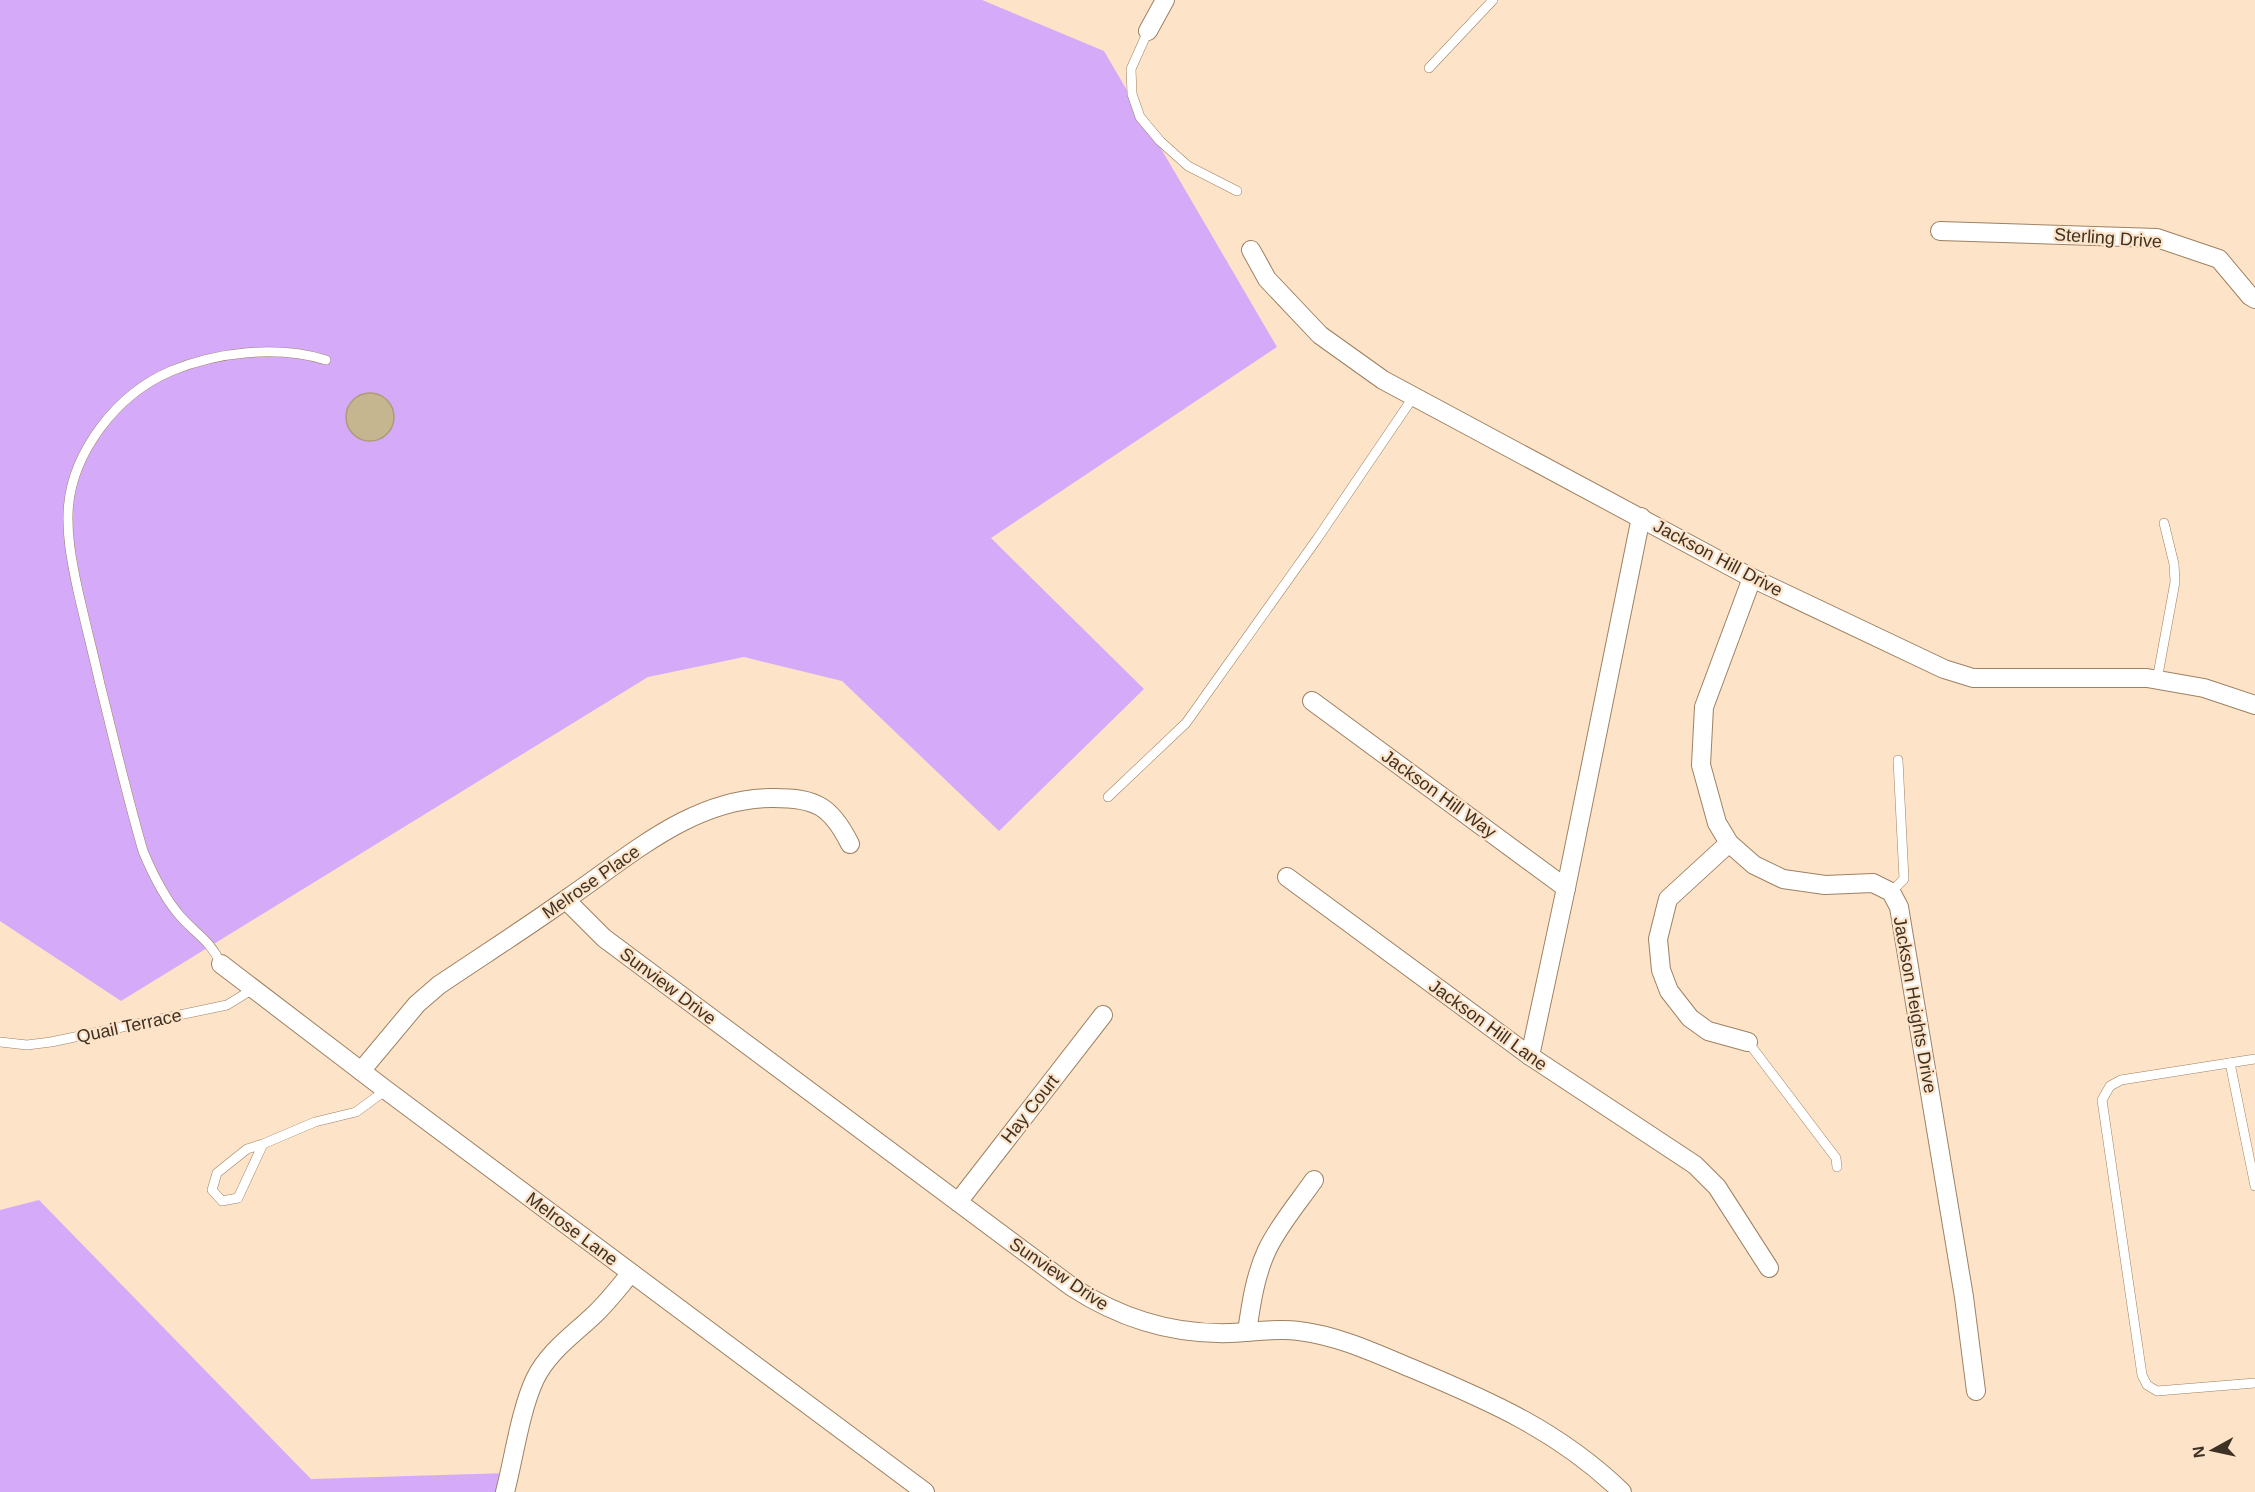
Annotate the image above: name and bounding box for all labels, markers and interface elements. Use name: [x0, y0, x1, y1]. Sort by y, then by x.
street label: Sterling Drive: [2053, 224, 2163, 252]
street label: Jackson Hill Drive: [1650, 516, 1786, 600]
street label: Jackson Hill Way: [1378, 746, 1500, 842]
street label: Melrose Place: [539, 841, 643, 923]
street label: Jackson Heights Drive: [1890, 915, 1940, 1095]
street label: Sunview Drive: [616, 943, 720, 1029]
street label: Jackson Hill Lane: [1425, 975, 1551, 1075]
street label: Quail Terrace: [75, 1005, 183, 1047]
street label: Hay Court: [997, 1071, 1063, 1147]
street label: Melrose Lane: [522, 1188, 622, 1270]
street label: Sunview Drive: [1006, 1234, 1112, 1314]
north arrow: [2183, 1420, 2243, 1480]
text: N: [2189, 1445, 2208, 1459]

